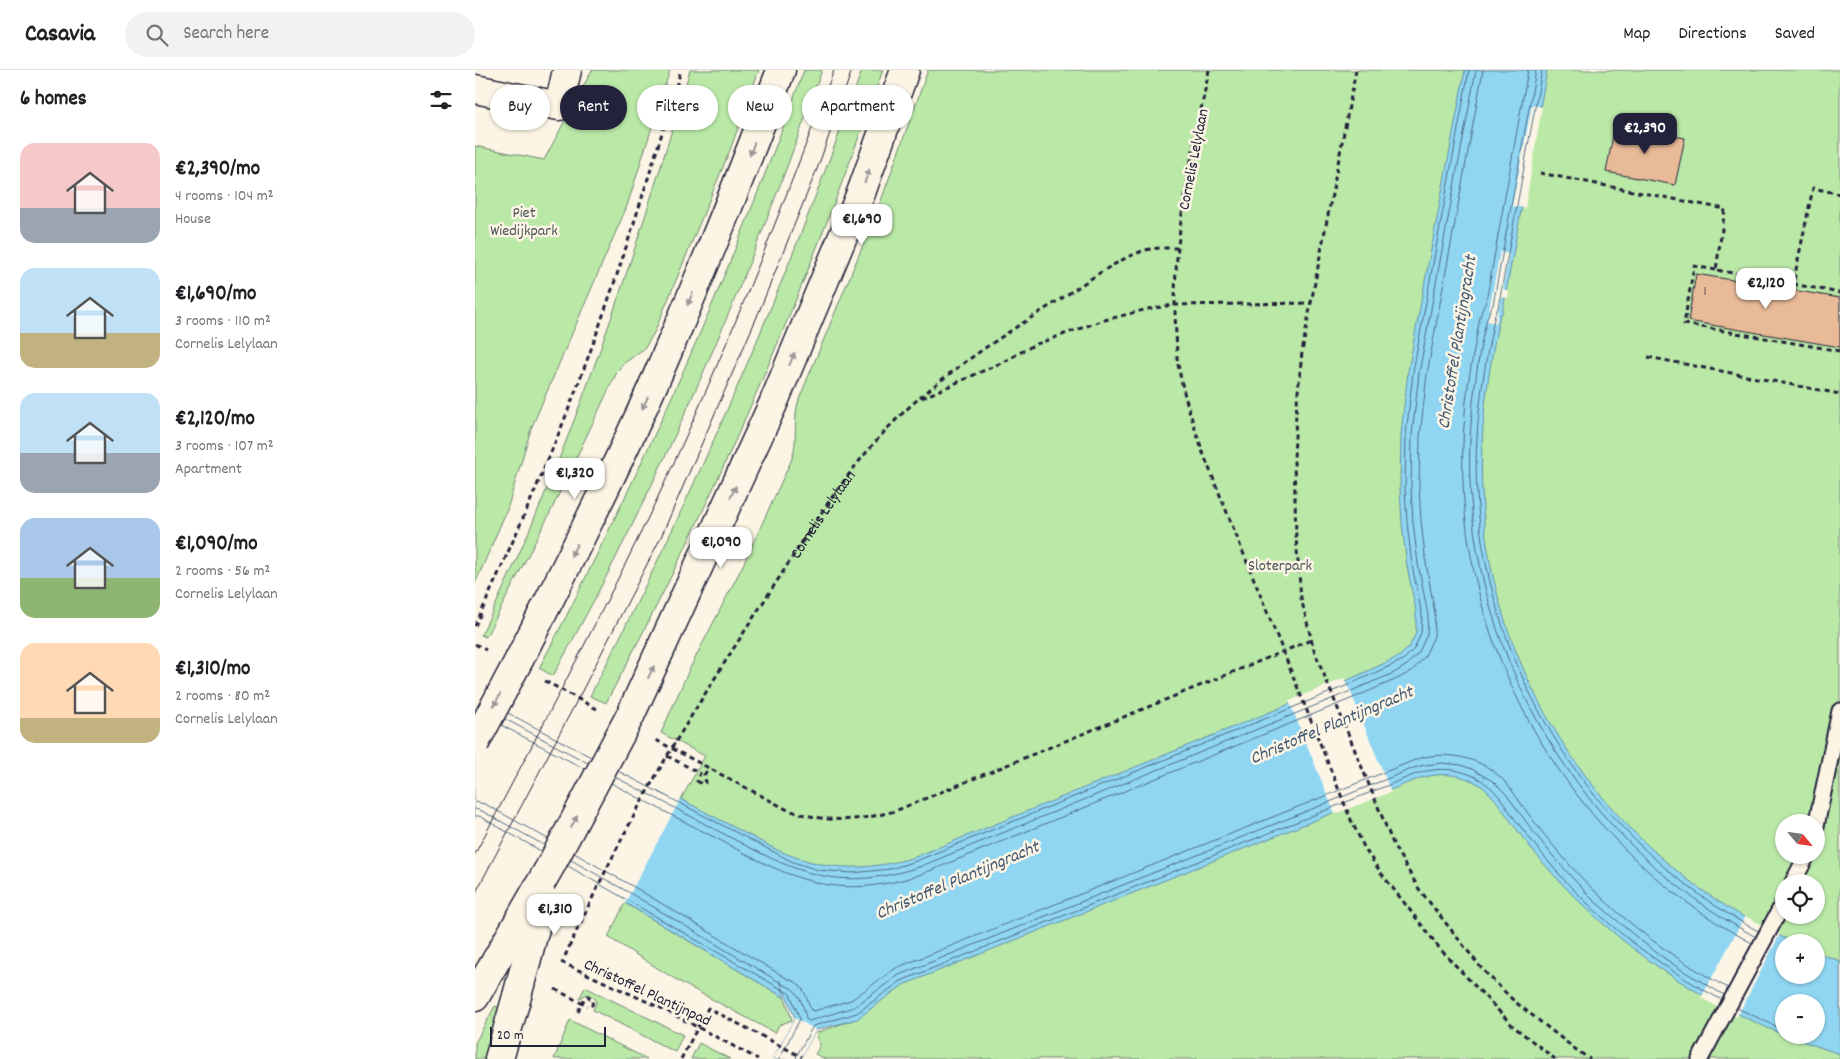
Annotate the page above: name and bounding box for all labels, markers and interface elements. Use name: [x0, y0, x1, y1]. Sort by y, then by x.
search box: [125, 12, 475, 57]
text: Casavia: [25, 18, 95, 52]
icon: search: [143, 21, 171, 49]
text: Search here: [183, 21, 269, 48]
text: Map: [1623, 22, 1650, 47]
text: Directions: [1678, 22, 1747, 47]
text: Saved: [1775, 22, 1815, 47]
text: 6 homes: [20, 85, 87, 115]
chip: Buy: [490, 85, 550, 130]
chip: Rent: [560, 85, 627, 130]
chip: Filters: [637, 85, 718, 130]
chip: New: [728, 85, 792, 130]
chip: Apartment: [802, 85, 913, 130]
icon: filters: [427, 86, 455, 114]
street label: Cornelis Lelylaan: [1173, 107, 1216, 212]
pin: €2,390: [1604, 112, 1686, 155]
text: €2,390: [1624, 117, 1666, 140]
one-way arrow: [748, 141, 755, 156]
text: €2,390/mo: [175, 155, 260, 185]
icon: home: [60, 163, 120, 223]
one-way arrow: [864, 169, 871, 184]
text: 4 rooms · 104 m²: [175, 185, 274, 208]
park label: Piet Wiedijkpark: [490, 202, 558, 243]
pin: €1,690: [821, 204, 903, 246]
text: House: [175, 208, 211, 231]
text: €1,690: [842, 208, 882, 231]
water label: Christoffel Plantijngracht: [1432, 252, 1485, 431]
pin: €2,120: [1725, 268, 1807, 310]
text: €2,120: [1747, 272, 1785, 295]
text: €1,690/mo: [175, 280, 256, 310]
house number: 1: [1703, 282, 1707, 302]
icon: home: [60, 288, 120, 348]
one-way arrow: [686, 292, 694, 307]
text: 3 rooms · 110 m²: [175, 310, 271, 333]
text: Cornelis Lelylaan: [175, 333, 278, 356]
one-way arrow: [789, 352, 797, 366]
one-way arrow: [640, 396, 648, 410]
text: €2,120/mo: [175, 405, 255, 435]
icon: home: [60, 413, 120, 473]
text: 3 rooms · 107 m²: [175, 435, 274, 458]
text: Apartment: [175, 458, 242, 481]
pin: €1,320: [534, 458, 616, 500]
text: €1,320: [556, 462, 594, 485]
street label: Cornelis Lelylaan: [785, 466, 862, 564]
one-way arrow: [729, 485, 737, 499]
pin: €1,090: [680, 526, 762, 569]
text: €1,090/mo: [175, 530, 258, 560]
text: €1,090: [701, 531, 741, 554]
icon: home: [60, 538, 120, 598]
one-way arrow: [570, 543, 578, 557]
park label: Sloterpark: [1248, 555, 1312, 578]
text: 2 rooms · 56 m²: [175, 560, 270, 583]
text: Cornelis Lelylaan: [175, 583, 278, 606]
text: €1,310/mo: [175, 655, 250, 685]
icon: home: [60, 663, 120, 723]
one-way arrow: [647, 665, 655, 679]
water label: Christoffel Plantijngracht: [1246, 680, 1420, 772]
text: 2 rooms · 80 m²: [175, 685, 270, 708]
one-way arrow: [493, 694, 502, 707]
text: Cornelis Lelylaan: [175, 708, 278, 731]
north arrow: [1775, 814, 1825, 864]
map controls: [1775, 814, 1825, 1044]
one-way arrow: [570, 815, 578, 830]
water label: Christoffel Plantijngracht: [872, 835, 1046, 927]
button: locate: [1775, 874, 1825, 924]
pin: €1,310: [514, 894, 596, 936]
text: €1,310: [538, 898, 572, 921]
button: +: [1775, 934, 1825, 984]
street label: Christoffel Plantijnpad: [580, 954, 714, 1033]
button: −: [1775, 994, 1825, 1044]
scale bar: [490, 1024, 606, 1047]
text: 20 m: [497, 1026, 524, 1046]

